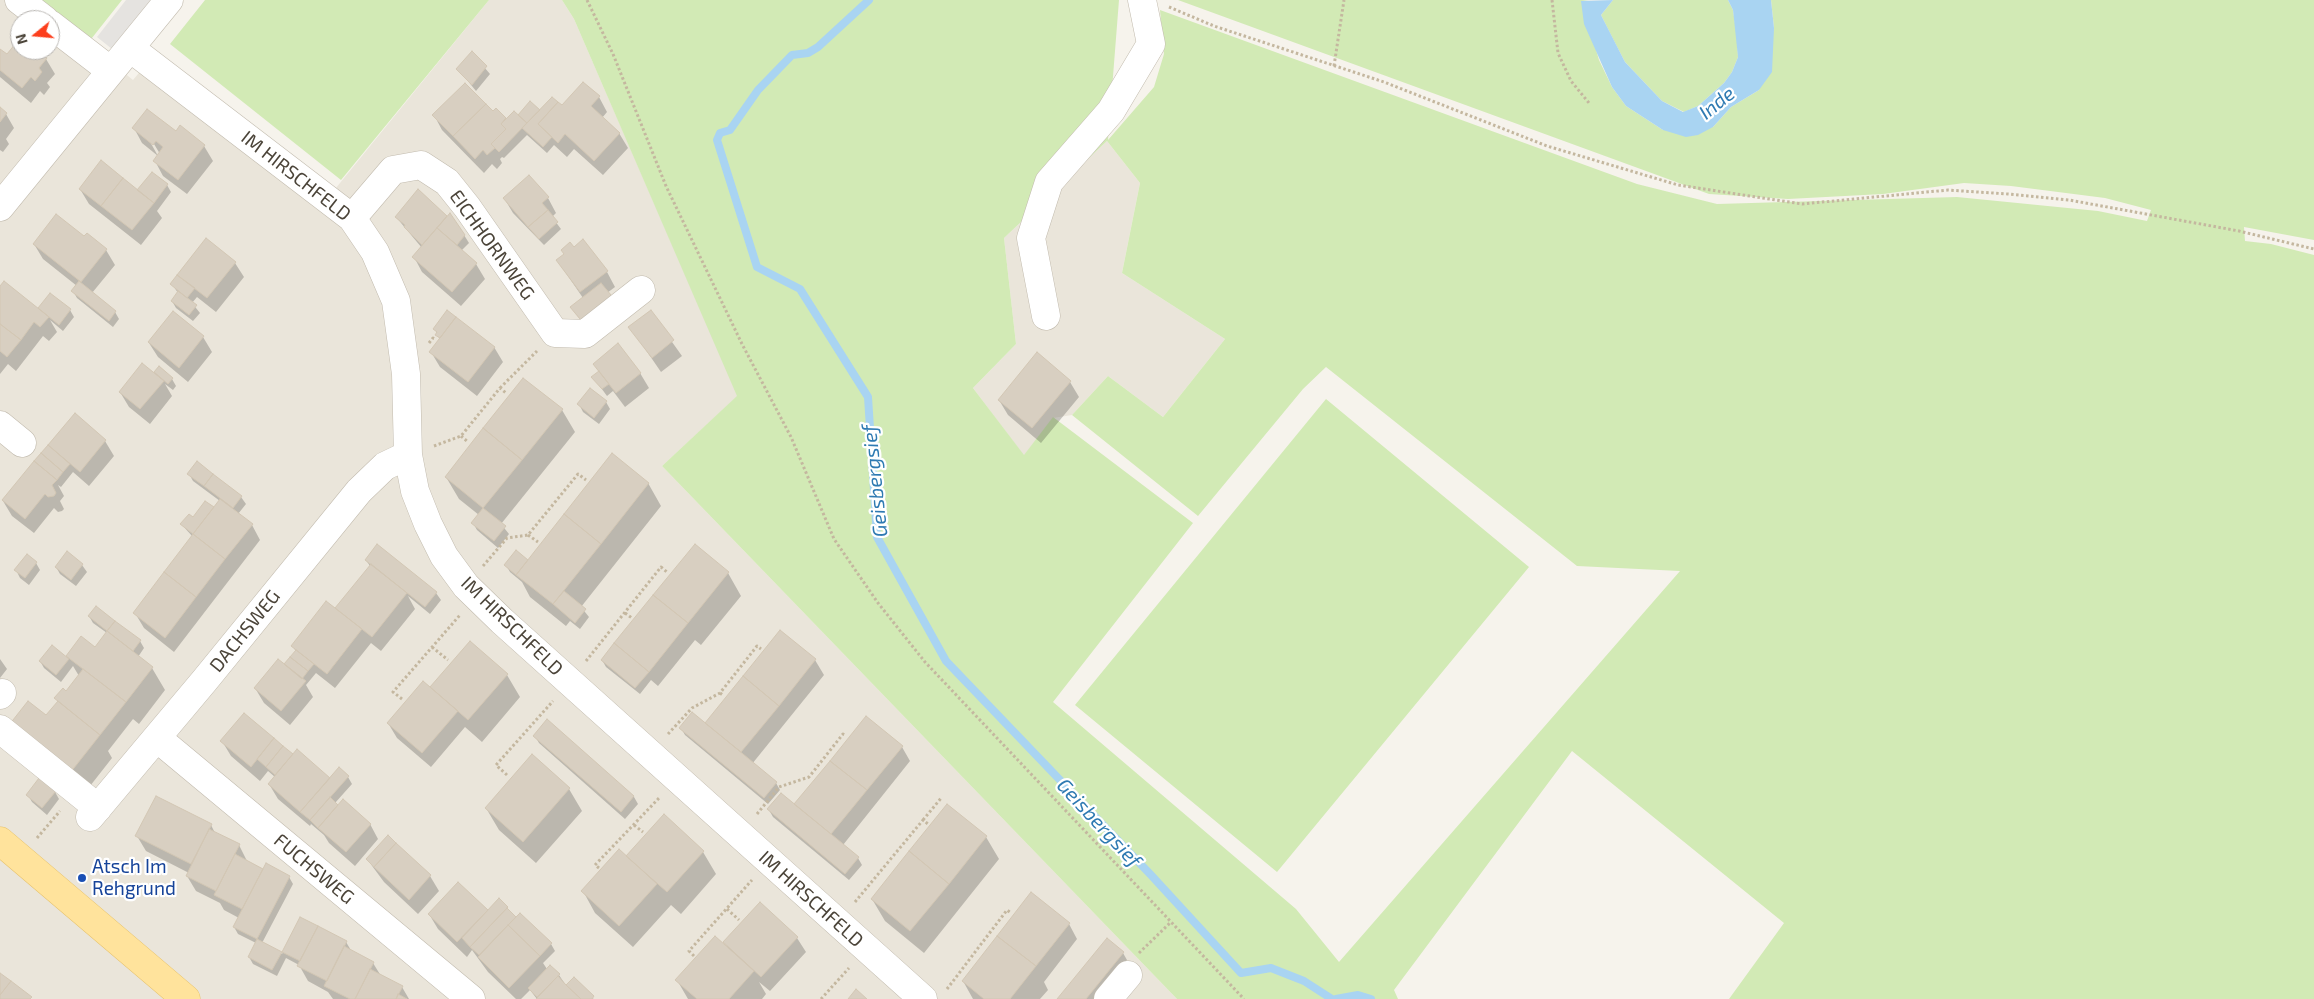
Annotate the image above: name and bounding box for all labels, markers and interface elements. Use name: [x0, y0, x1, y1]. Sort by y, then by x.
north arrow: [10, 10, 60, 60]
text: N: [12, 32, 31, 47]
water label: Inde: [1694, 81, 1740, 125]
street label: IM HIRSCHFELD: [237, 126, 355, 226]
street label: EICHHORNWEG: [445, 186, 539, 304]
water label: Geisbergsief: [857, 424, 893, 538]
street label: IM HIRSCHFELD: [456, 572, 568, 680]
street label: DACHSWEG: [205, 585, 285, 677]
water label: Geisbergsief: [1052, 773, 1146, 873]
street label: FUCHSWEG: [269, 829, 359, 909]
street label: IM HIRSCHFELD: [754, 846, 868, 952]
place label: Atsch Im Rehgrund: [92, 856, 176, 900]
marker: Atsch Im Rehgrund: [76, 872, 88, 884]

